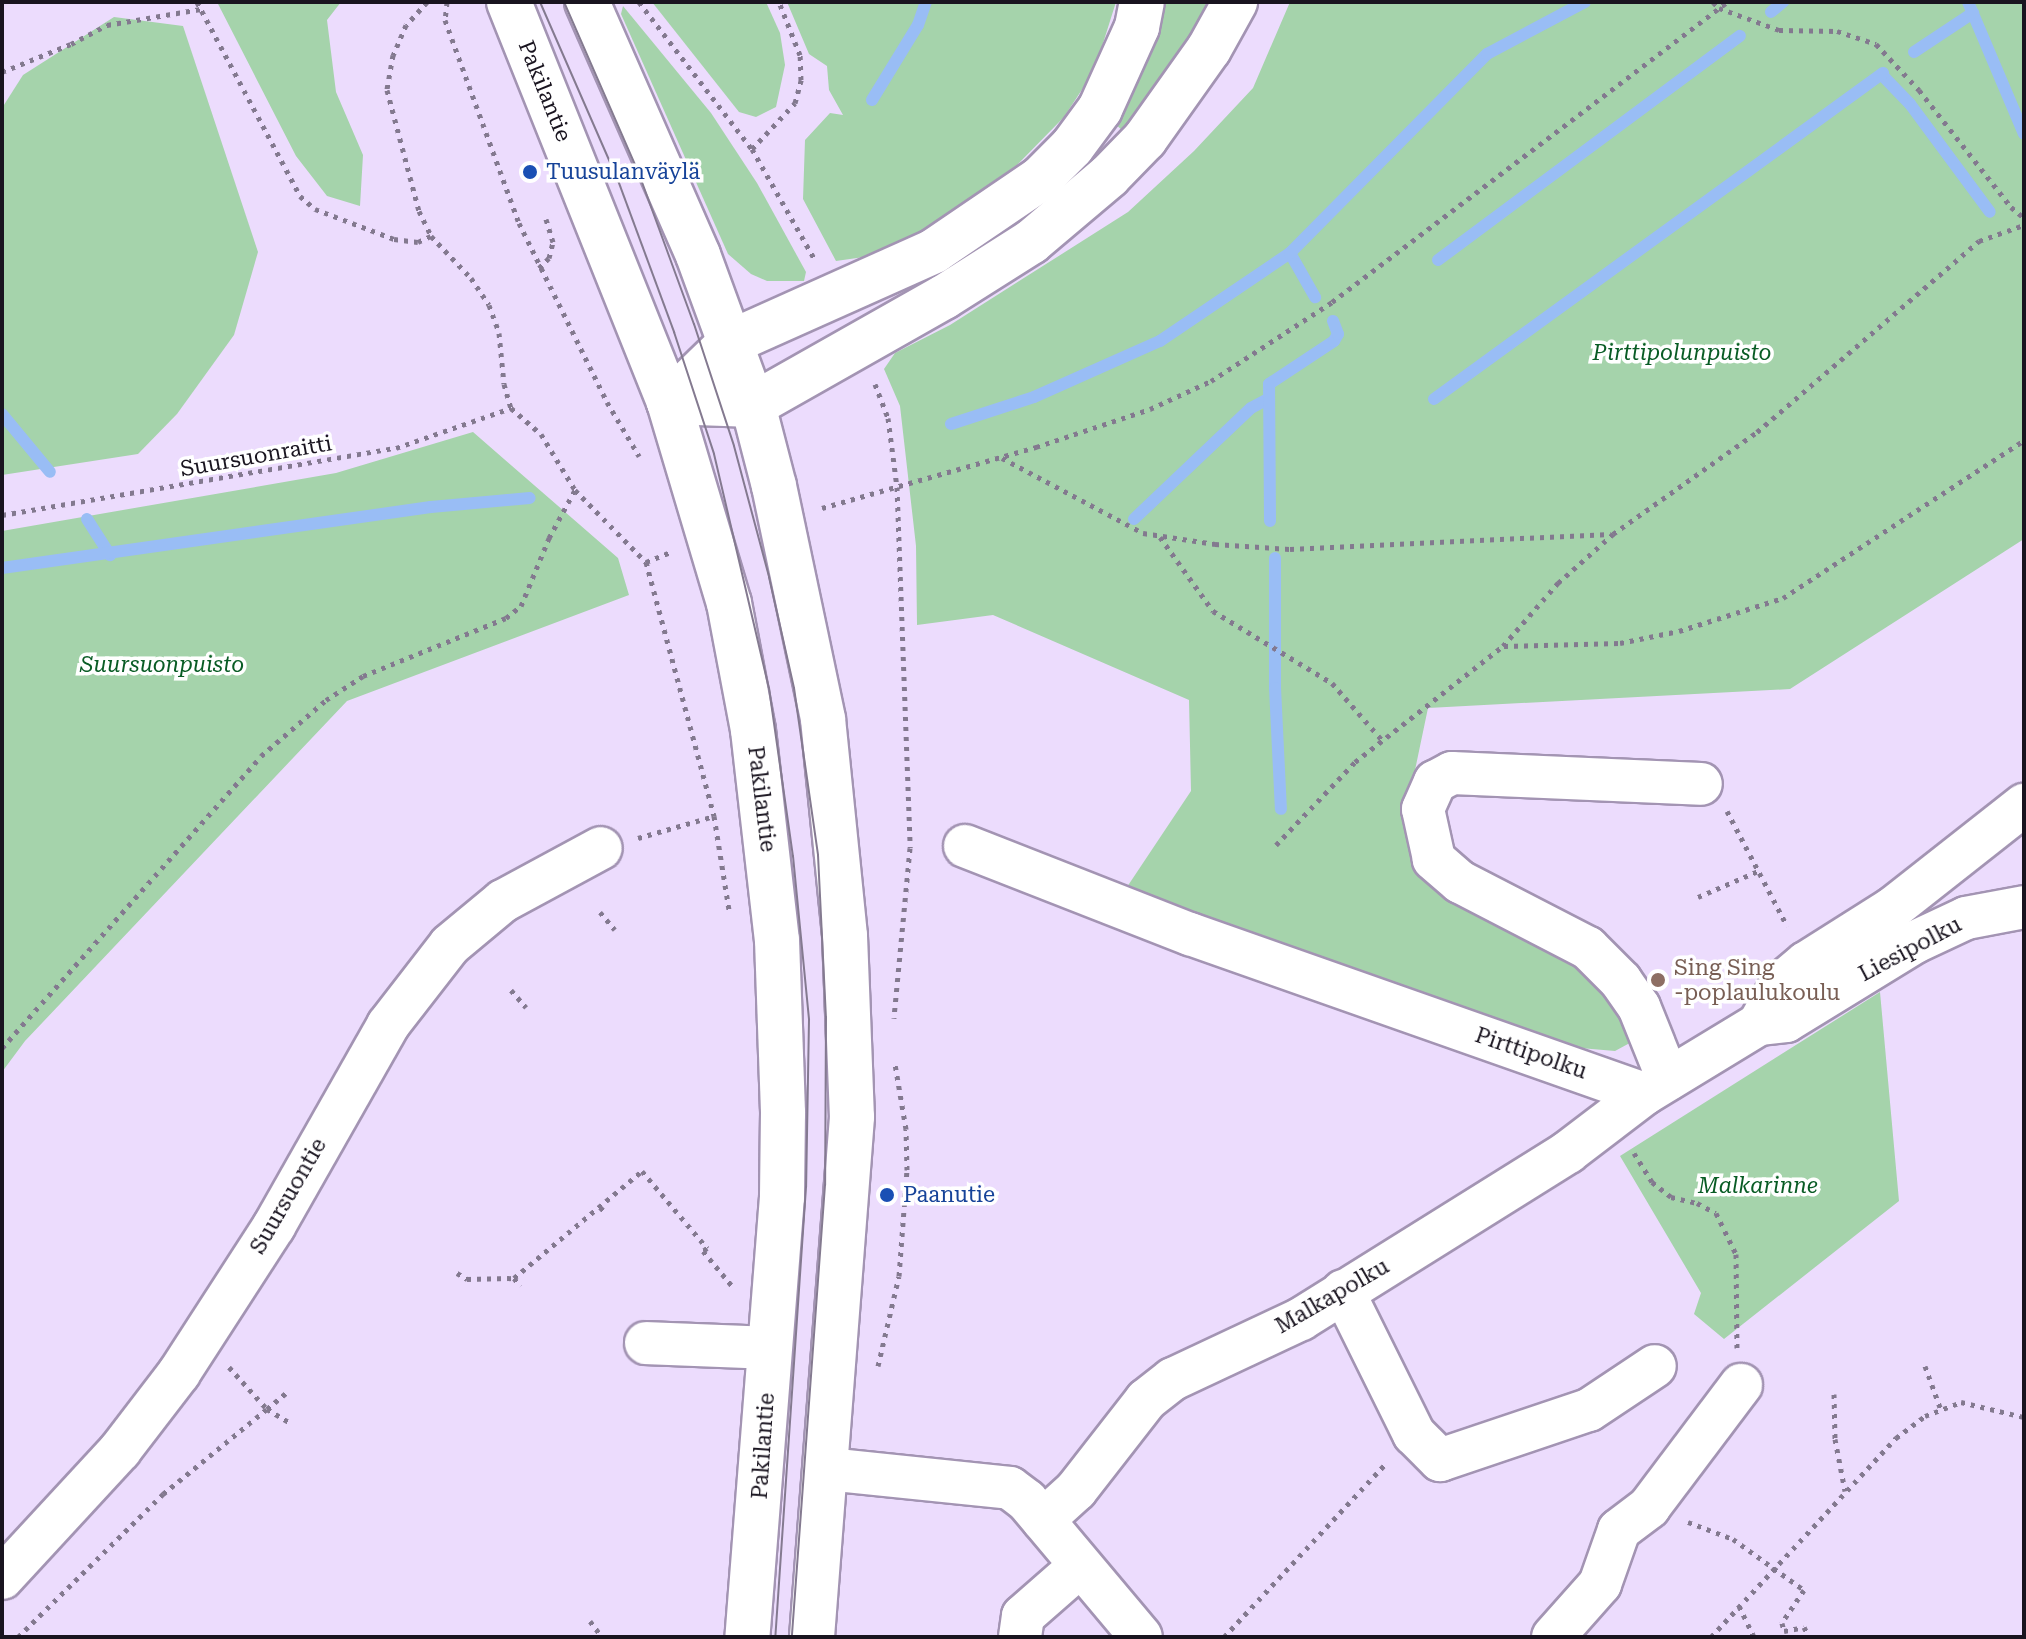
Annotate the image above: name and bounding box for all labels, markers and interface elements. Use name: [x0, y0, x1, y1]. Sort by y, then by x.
street label: Pakilantie: [513, 37, 577, 145]
place label: Tuusulanväylä: [546, 159, 700, 185]
marker: Tuusulanväylä: [521, 163, 539, 181]
park label: Pirttipolunpuisto: [1593, 340, 1771, 366]
street label: Suursuonraitti: [178, 430, 334, 482]
park label: Suursuonpuisto: [80, 652, 244, 678]
street label: Pakilantie: [742, 744, 782, 854]
street label: Liesipolku: [1854, 911, 1966, 987]
place label: Sing Sing -poplaulukoulu: [1674, 954, 1840, 1006]
marker: Sing Sing -poplaulukoulu: [1649, 971, 1667, 989]
street label: Pirttipolku: [1472, 1022, 1590, 1084]
street label: Suursuontie: [244, 1133, 332, 1259]
park label: Malkarinne: [1698, 1173, 1818, 1199]
place label: Paanutie: [903, 1182, 995, 1208]
marker: Paanutie: [878, 1186, 896, 1204]
street label: Malkapolku: [1271, 1253, 1393, 1339]
street label: Pakilantie: [746, 1392, 780, 1500]

